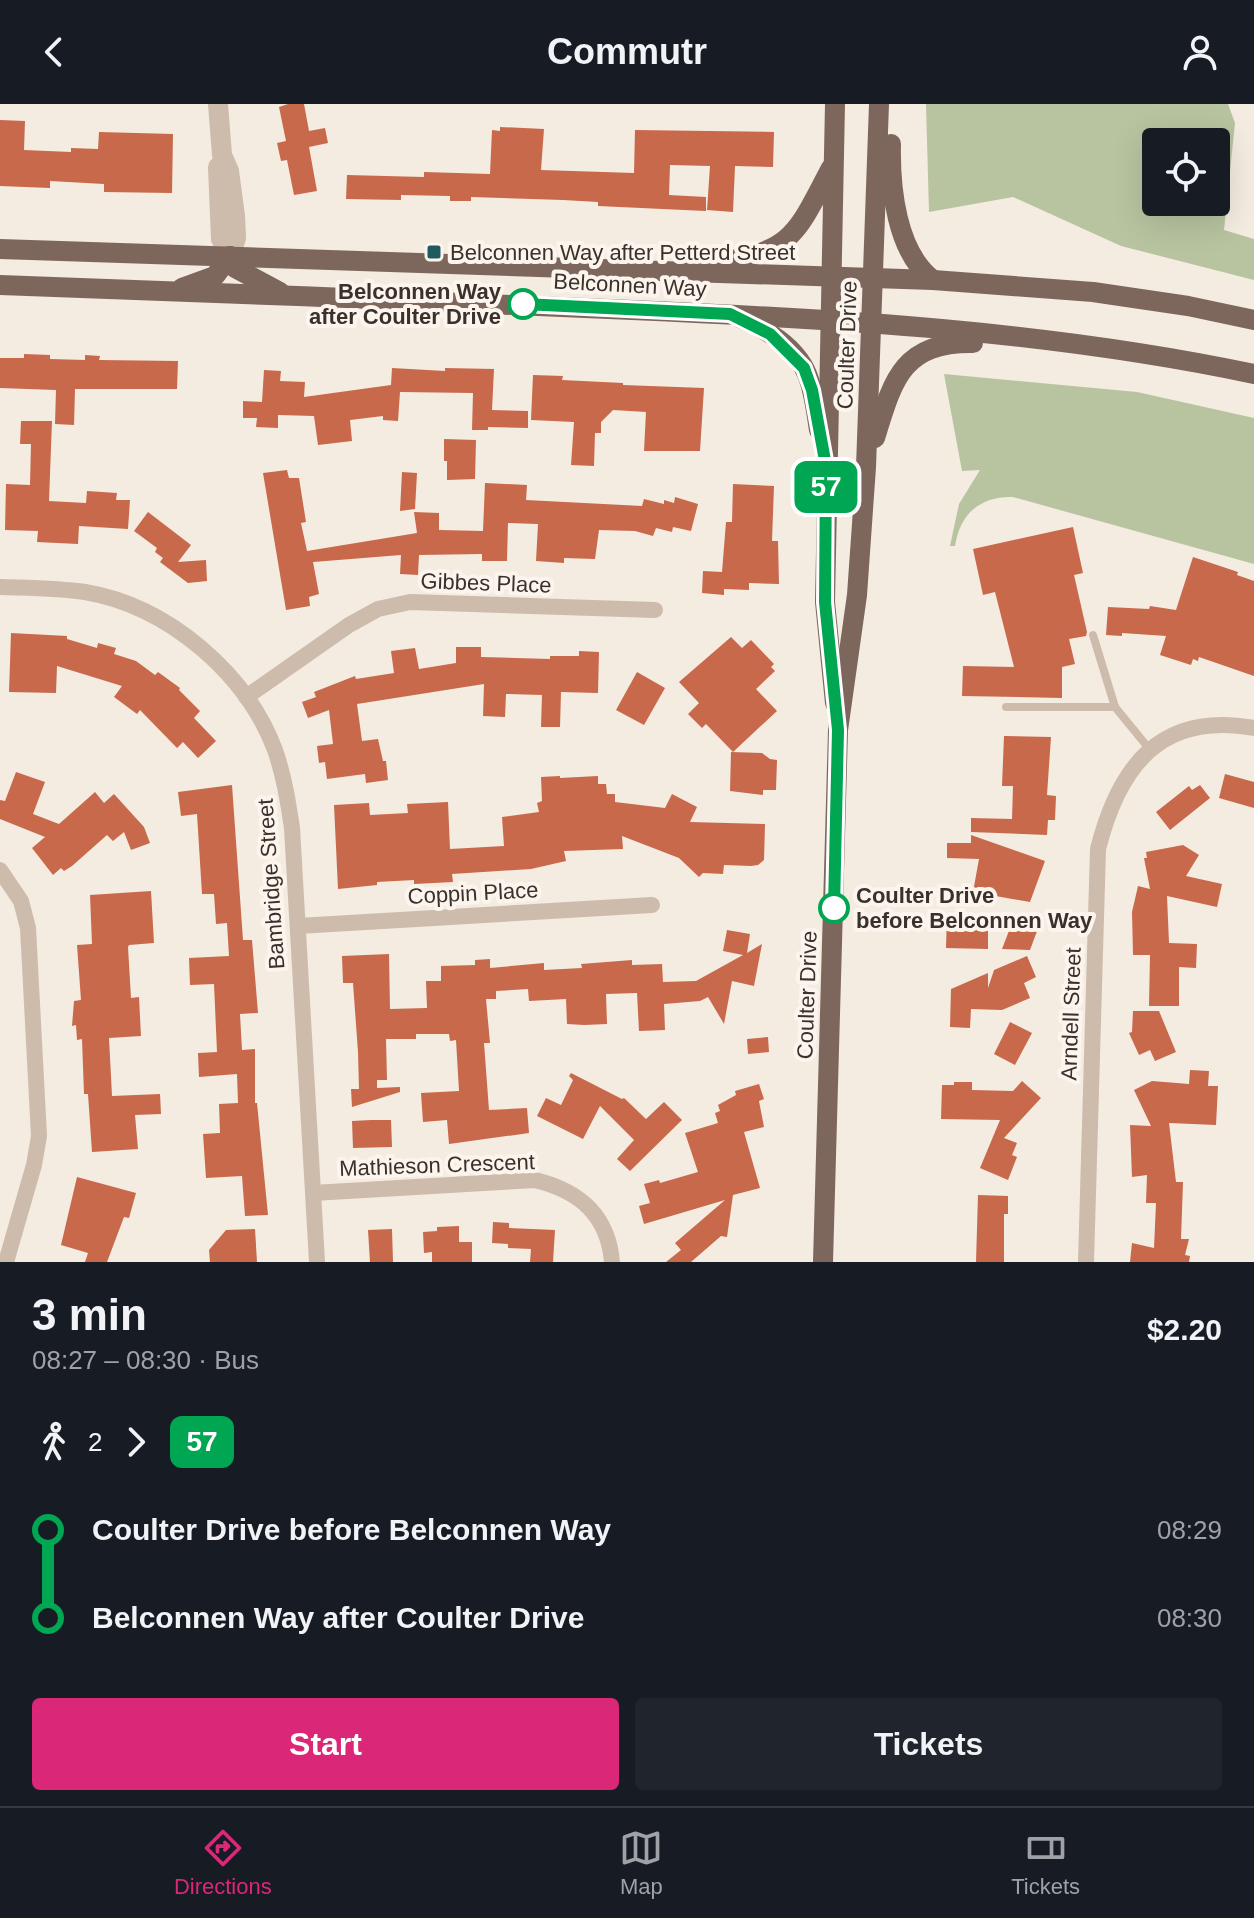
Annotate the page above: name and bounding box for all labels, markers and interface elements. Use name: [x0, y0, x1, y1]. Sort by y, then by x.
icon: back: [32, 30, 76, 74]
icon: person: [1178, 30, 1222, 74]
text: Commutr: [547, 31, 707, 72]
map controls: [1142, 128, 1230, 216]
button: locate: [1142, 128, 1230, 216]
place label: Belconnen Way after Petterd Street: [450, 240, 795, 265]
marker: Belconnen Way after Petterd Street: [425, 243, 443, 261]
street label: Belconnen Way: [553, 269, 707, 301]
place label: Belconnen Way after Coulter Drive: [309, 279, 502, 329]
street label: Coulter Drive: [832, 280, 862, 410]
marker: Belconnen Way after Coulter Drive: [508, 289, 538, 319]
line badge: 57: [790, 461, 862, 513]
text: 57: [810, 471, 842, 502]
street label: Gibbes Place: [420, 568, 552, 598]
street label: Bambridge Street: [253, 798, 289, 970]
street label: Coppin Place: [407, 877, 539, 909]
place label: Coulter Drive before Belconnen Way: [856, 883, 1093, 933]
marker: Coulter Drive before Belconnen Way: [819, 893, 849, 923]
street label: Coulter Drive: [792, 930, 822, 1060]
street label: Arndell Street: [1056, 947, 1086, 1081]
street label: Mathieson Crescent: [339, 1149, 535, 1181]
text: 3 min: [32, 1290, 147, 1339]
text: $2.20: [1147, 1313, 1222, 1346]
text: 08:27 – 08:30 · Bus: [32, 1345, 259, 1375]
icon: walk: [32, 1420, 76, 1464]
icon: forward: [114, 1420, 158, 1464]
text: 57: [186, 1426, 218, 1457]
text: 2: [88, 1427, 102, 1457]
text: Coulter Drive before Belconnen Way: [92, 1513, 611, 1546]
text: 08:29: [1157, 1515, 1222, 1545]
text: Belconnen Way after Coulter Drive: [92, 1601, 584, 1634]
text: 08:30: [1157, 1603, 1222, 1633]
button: Start: [32, 1698, 619, 1790]
button: Tickets: [635, 1698, 1222, 1790]
tab: Directions: [174, 1826, 272, 1900]
tab: Map: [619, 1826, 663, 1900]
tab: Tickets: [1011, 1826, 1080, 1900]

